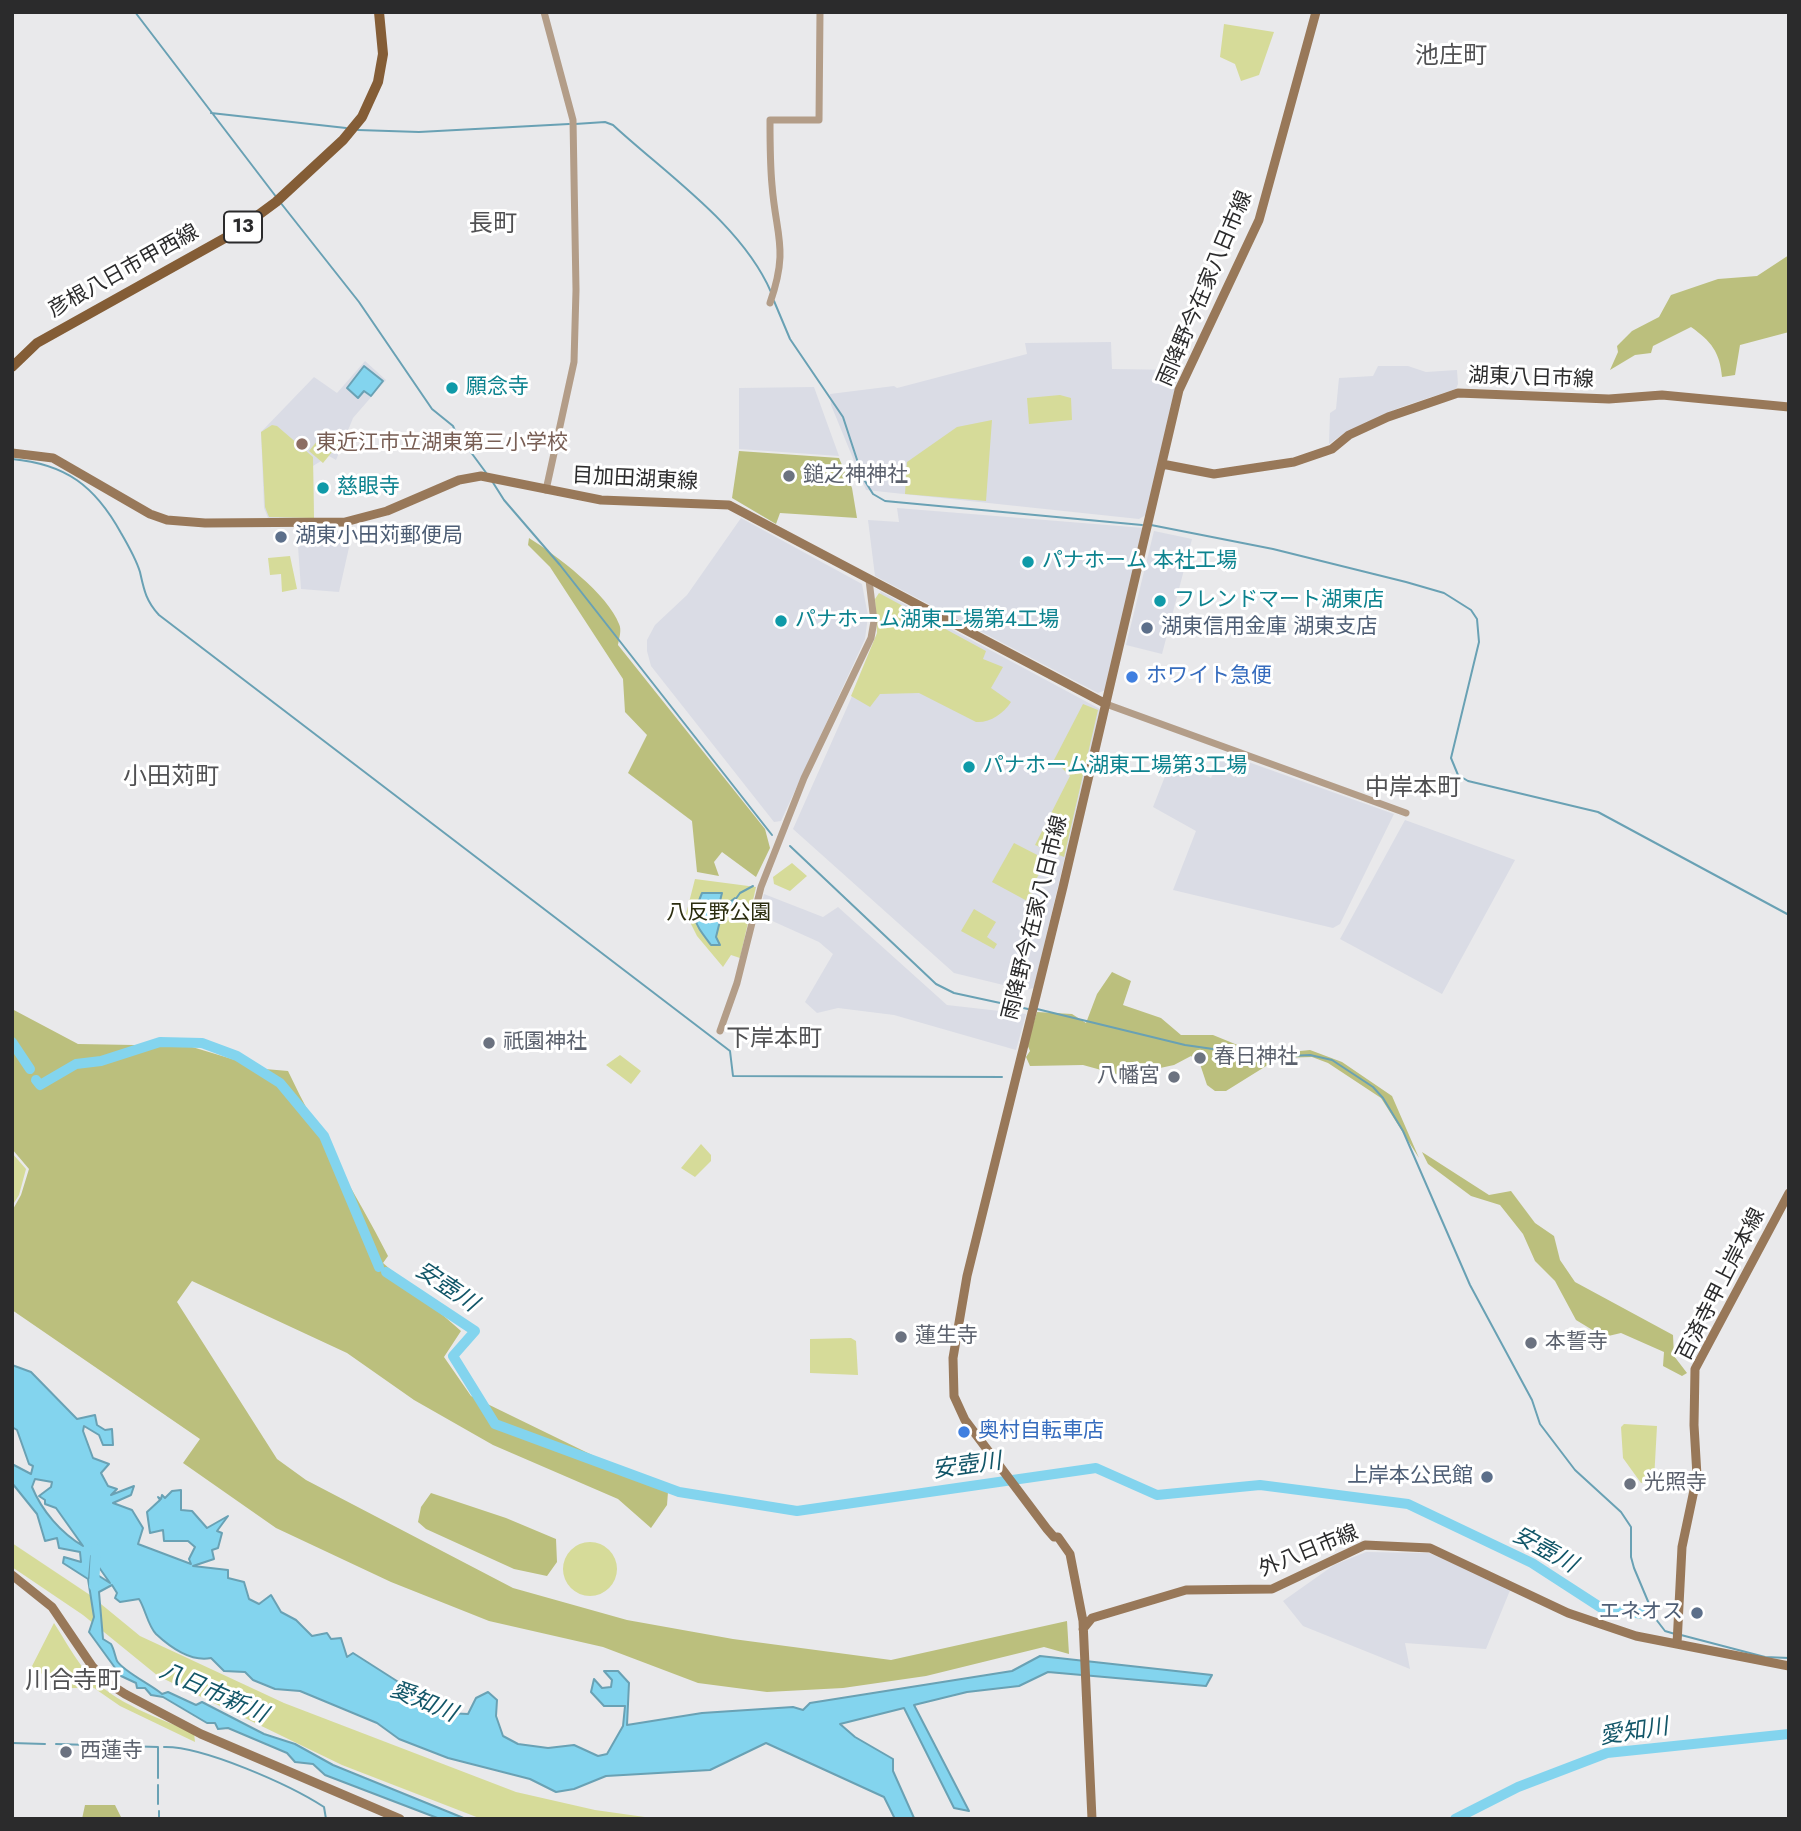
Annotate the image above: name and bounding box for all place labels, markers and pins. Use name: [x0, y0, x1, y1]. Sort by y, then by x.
place label: 願念寺: [466, 375, 529, 401]
marker: 願念寺: [444, 380, 460, 396]
place label: 東近江市立湖東第三小学校: [316, 431, 568, 457]
marker: 東近江市立湖東第三小学校: [294, 436, 310, 452]
place label: 鎚之神神社: [803, 463, 908, 489]
marker: 鎚之神神社: [781, 468, 797, 484]
place label: 慈眼寺: [337, 475, 400, 501]
marker: 慈眼寺: [315, 480, 331, 496]
place label: 湖東小田苅郵便局: [295, 524, 463, 550]
marker: 湖東小田苅郵便局: [273, 529, 289, 545]
place label: パナホーム 本社工場: [1042, 549, 1237, 575]
marker: パナホーム 本社工場: [1020, 554, 1036, 570]
place label: フレンドマート湖東店: [1174, 588, 1384, 614]
marker: フレンドマート湖東店: [1152, 593, 1168, 609]
place label: パナホーム湖東工場第４工場: [795, 608, 1059, 634]
marker: パナホーム湖東工場第４工場: [773, 613, 789, 629]
place label: 湖東信用金庫 湖東支店: [1161, 615, 1377, 641]
marker: 湖東信用金庫 湖東支店: [1139, 620, 1155, 636]
place label: ホワイト急便: [1146, 664, 1272, 690]
marker: ホワイト急便: [1124, 669, 1140, 685]
place label: パナホーム湖東工場第３工場: [983, 754, 1247, 780]
marker: パナホーム湖東工場第３工場: [961, 759, 977, 775]
place label: 祇園神社: [503, 1030, 587, 1056]
marker: 祇園神社: [481, 1035, 497, 1051]
place label: 春日神社: [1214, 1045, 1298, 1071]
marker: 春日神社: [1192, 1050, 1208, 1066]
place label: 八幡宮: [1097, 1064, 1160, 1090]
marker: 八幡宮: [1166, 1069, 1182, 1085]
place label: 蓮生寺: [915, 1324, 978, 1350]
marker: 蓮生寺: [893, 1329, 909, 1345]
place label: 本誓寺: [1545, 1330, 1608, 1356]
marker: 本誓寺: [1523, 1335, 1539, 1351]
place label: 奥村自転車店: [978, 1419, 1104, 1445]
marker: 奥村自転車店: [956, 1424, 972, 1440]
place label: 上岸本公民館: [1347, 1464, 1473, 1490]
marker: 上岸本公民館: [1479, 1469, 1495, 1485]
place label: 光照寺: [1644, 1471, 1707, 1497]
marker: 光照寺: [1622, 1476, 1638, 1492]
place label: エネオス: [1599, 1600, 1683, 1626]
marker: エネオス: [1689, 1605, 1705, 1621]
place label: 西蓮寺: [80, 1739, 143, 1765]
marker: 西蓮寺: [58, 1744, 74, 1760]

